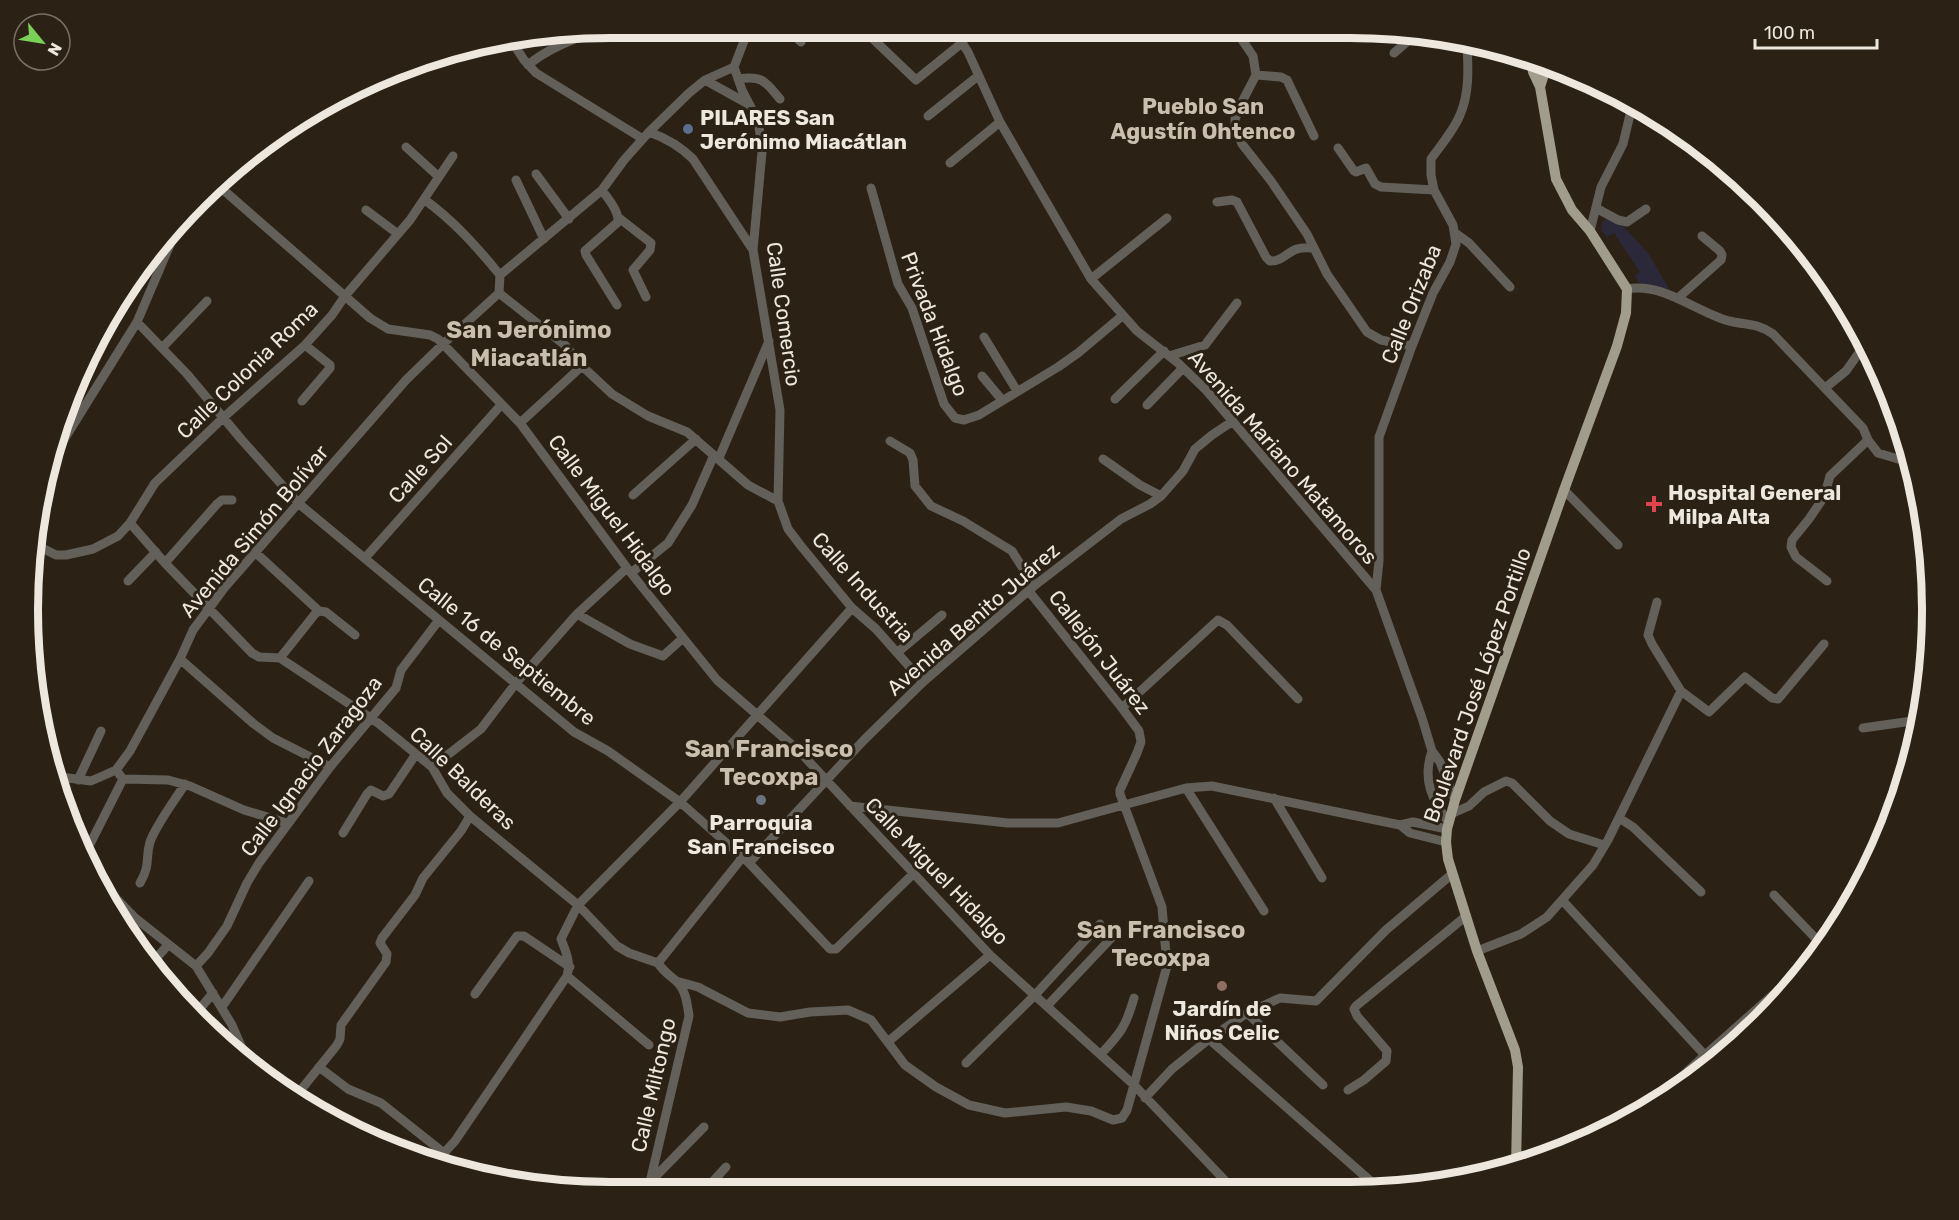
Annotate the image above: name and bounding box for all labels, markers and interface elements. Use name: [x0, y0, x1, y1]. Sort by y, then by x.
north arrow: [12, 12, 72, 72]
scale bar: [1755, 12, 1876, 50]
text: 100 m: [1764, 22, 1815, 44]
text: N: [43, 40, 66, 59]
district label: Pueblo San Agustín Ohtenco: [1111, 93, 1295, 145]
place label: PILARES San Jerónimo Miacátlan: [700, 105, 907, 154]
marker: PILARES San Jerónimo Miacátlan: [681, 122, 695, 136]
street label: Calle Comercio: [761, 240, 807, 388]
street label: Calle Orizaba: [1376, 241, 1446, 367]
street label: Privada Hidalgo: [896, 248, 974, 400]
street label: Calle Colonia Roma: [171, 296, 323, 444]
district label: San Jerónimo Miacatlán: [446, 316, 612, 372]
street label: Avenida Mariano Matamoros: [1183, 345, 1383, 569]
street label: Calle Miguel Hidalgo: [543, 429, 681, 601]
street label: Calle Sol: [383, 430, 457, 508]
street label: Avenida Simón Bolívar: [175, 440, 333, 622]
place label: Hospital General Milpa Alta: [1668, 480, 1841, 529]
marker: Hospital General Milpa Alta: [1645, 495, 1663, 513]
street label: Calle Industria: [807, 527, 919, 647]
street label: Avenida Benito Juárez: [882, 537, 1064, 701]
street label: Boulevard José López Portillo: [1418, 544, 1536, 826]
street label: Calle 16 de Septiembre: [413, 571, 601, 731]
street label: Callejón Juárez: [1044, 585, 1156, 719]
street label: Calle Ignacio Zaragoza: [235, 671, 387, 861]
street label: Calle Balderas: [405, 721, 521, 835]
district label: San Francisco Tecoxpa: [685, 735, 853, 791]
street label: Calle Miguel Hidalgo: [860, 792, 1014, 950]
marker: Parroquia San Francisco: [754, 793, 768, 807]
place label: Parroquia San Francisco: [687, 810, 835, 859]
district label: San Francisco Tecoxpa: [1077, 916, 1245, 972]
marker: Jardín de Niños Celic: [1215, 979, 1229, 993]
place label: Jardín de Niños Celic: [1164, 996, 1280, 1045]
street label: Calle Miltongo: [625, 1015, 681, 1155]

